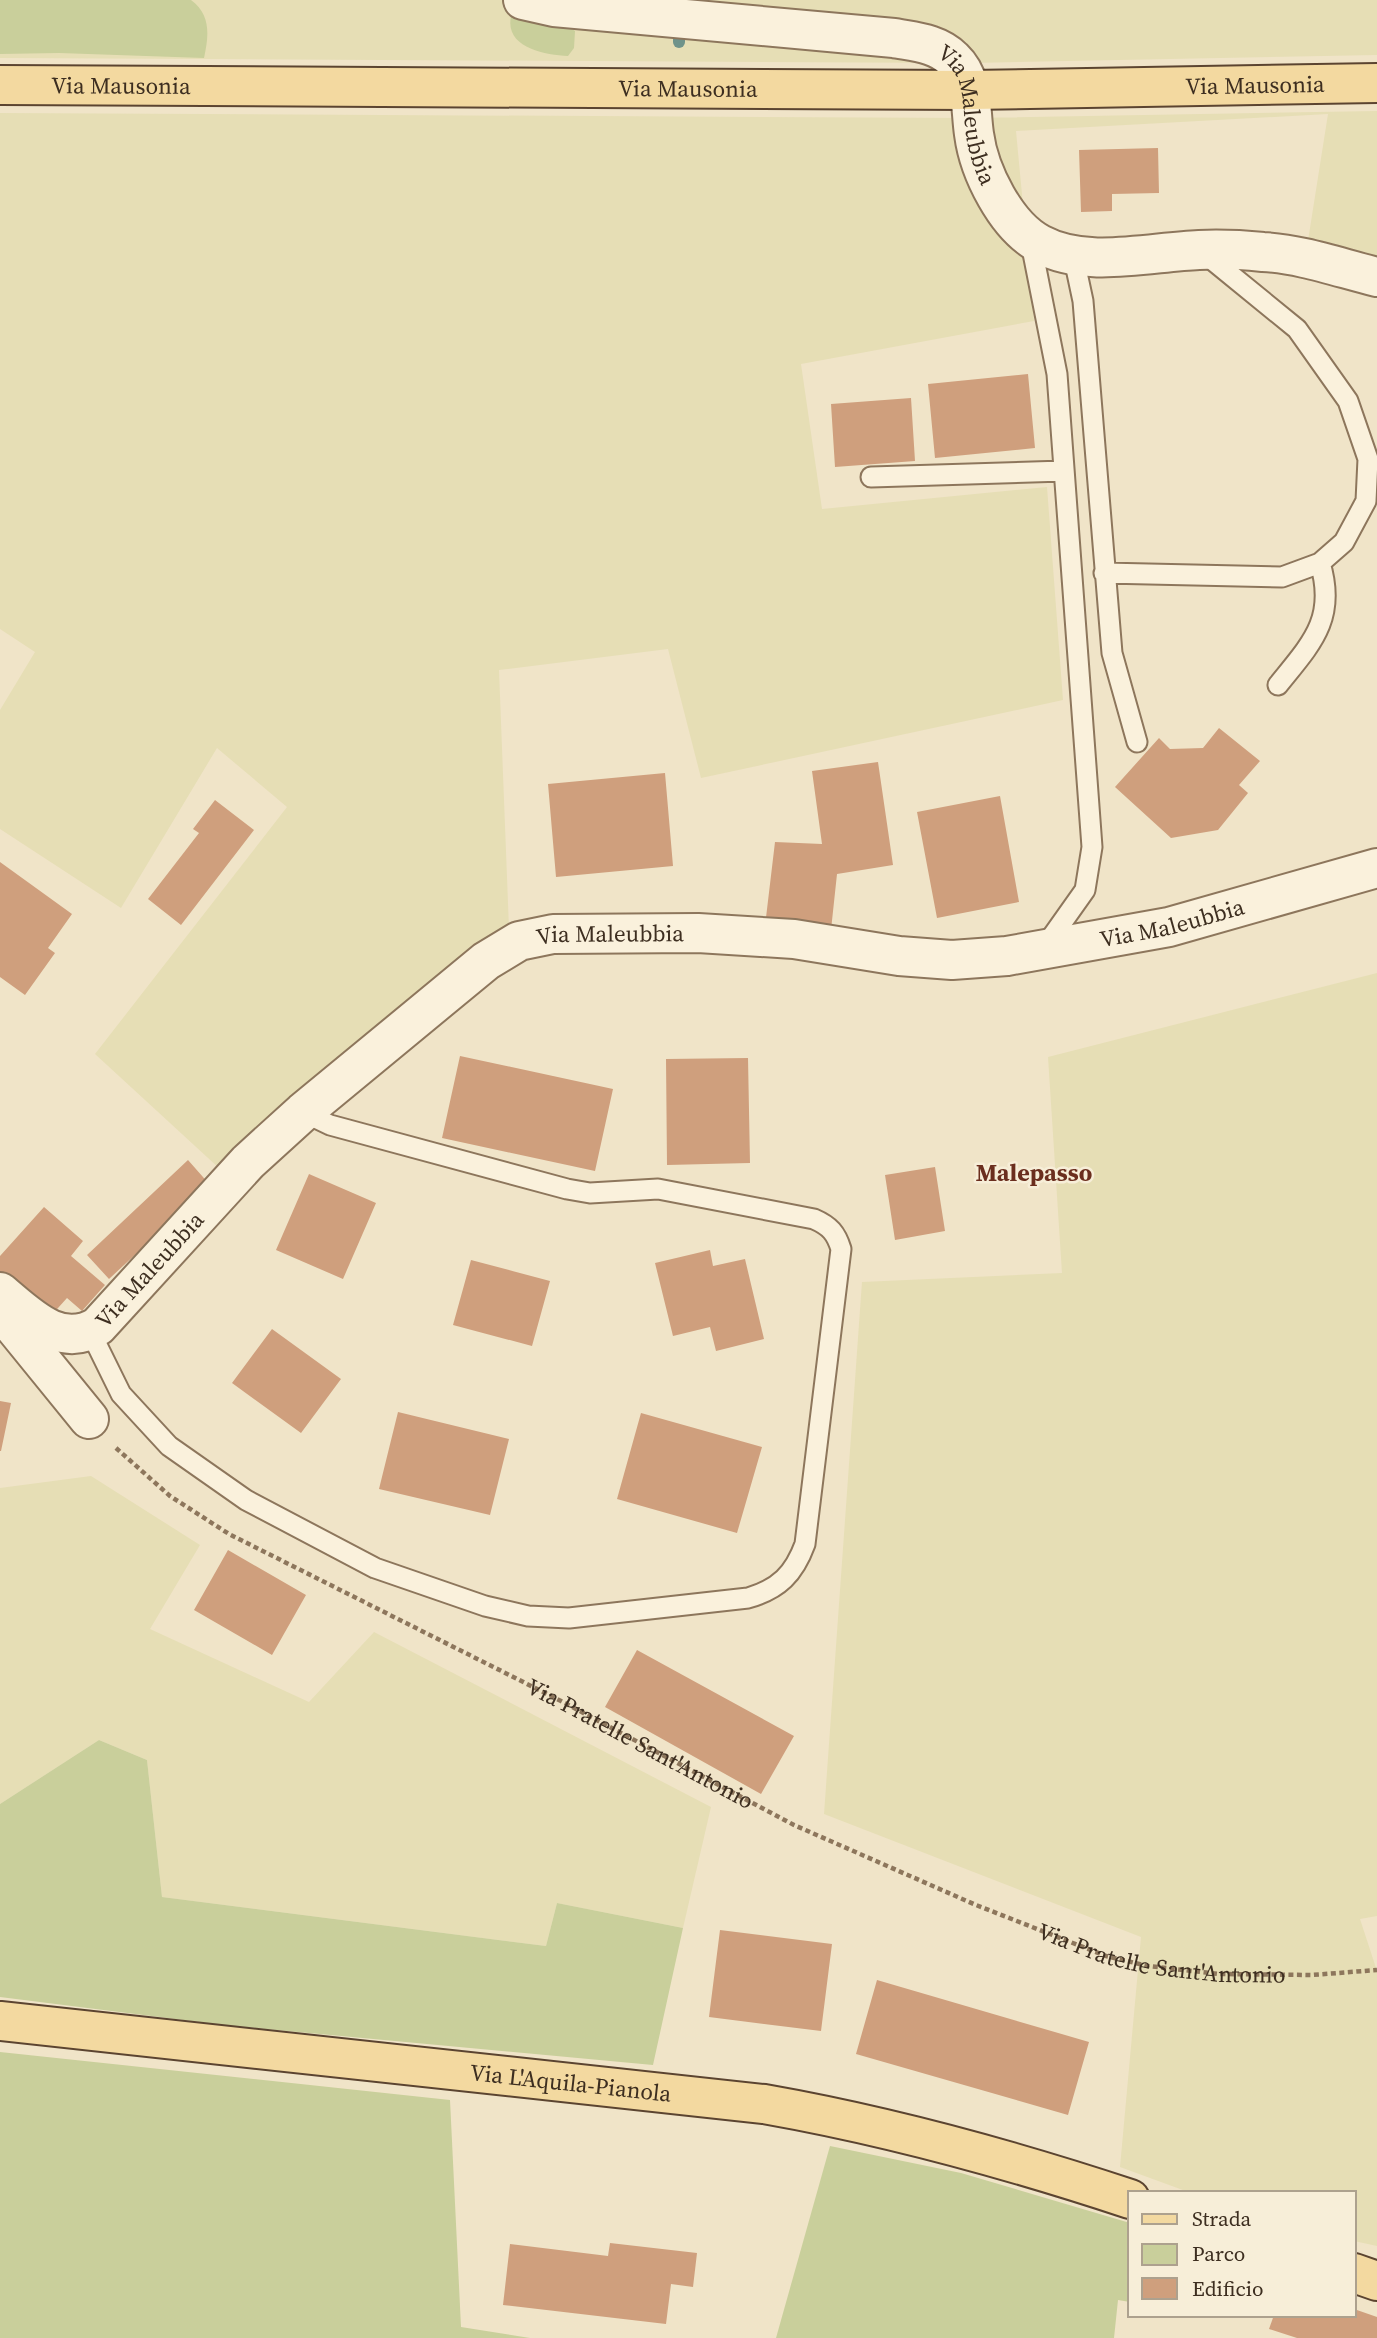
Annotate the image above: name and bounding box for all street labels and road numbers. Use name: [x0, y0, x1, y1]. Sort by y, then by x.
street label: Via Maleubbia: [931, 36, 1004, 190]
street label: Via Mausonia: [1185, 68, 1325, 102]
street label: Via Mausonia: [51, 69, 191, 102]
street label: Via Mausonia: [618, 72, 758, 105]
street label: Via Maleubbia: [1097, 890, 1248, 955]
street label: Via Maleubbia: [533, 917, 684, 953]
street label: Via Maleubbia: [88, 1204, 211, 1335]
street label: Via Pratelle Sant'Antonio: [521, 1670, 760, 1817]
street label: Via Pratelle Sant'Antonio: [1033, 1915, 1286, 1991]
street label: Via L'Aquila-Pianola: [468, 2056, 673, 2110]

